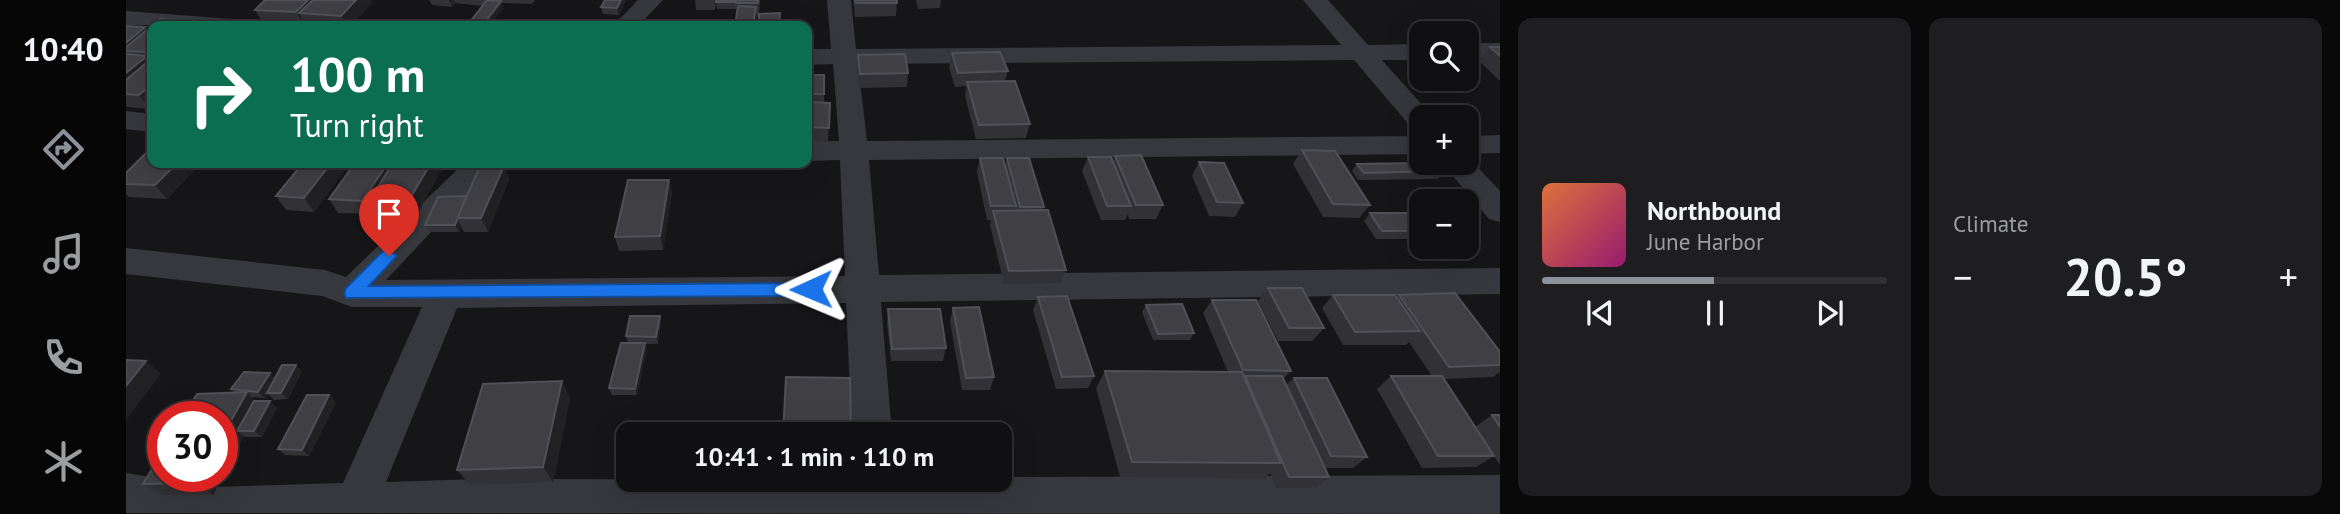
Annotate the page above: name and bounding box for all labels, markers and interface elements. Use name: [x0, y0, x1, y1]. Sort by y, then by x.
map controls: [1409, 21, 1479, 259]
button: search: [1409, 21, 1479, 91]
text: 10:40: [22, 28, 104, 70]
text: 100 m: [290, 42, 425, 106]
icon: right: [175, 49, 266, 140]
text: Turn right: [290, 104, 424, 146]
button: +: [1409, 105, 1479, 175]
icon: directions: [39, 125, 88, 174]
pin: [359, 184, 419, 256]
button: −: [1409, 189, 1479, 259]
text: Northbound: [1647, 194, 1781, 227]
icon: arrive: [370, 195, 408, 233]
text: Climate: [1953, 209, 2028, 238]
text: June Harbor: [1647, 227, 1764, 256]
icon: music: [39, 229, 88, 278]
text: 20.5°: [2064, 243, 2187, 310]
position arrow: [774, 252, 848, 326]
text: −: [1953, 252, 1972, 301]
text: +: [2279, 252, 2298, 301]
icon: previous: [1581, 294, 1619, 332]
icon: pause: [1696, 294, 1734, 332]
icon: next: [1811, 294, 1849, 332]
icon: phone: [39, 333, 88, 382]
speed limit sign: 30: [147, 401, 238, 492]
icon: climate: [39, 437, 88, 486]
text: 10:41 · 1 min · 110 m: [694, 440, 934, 473]

